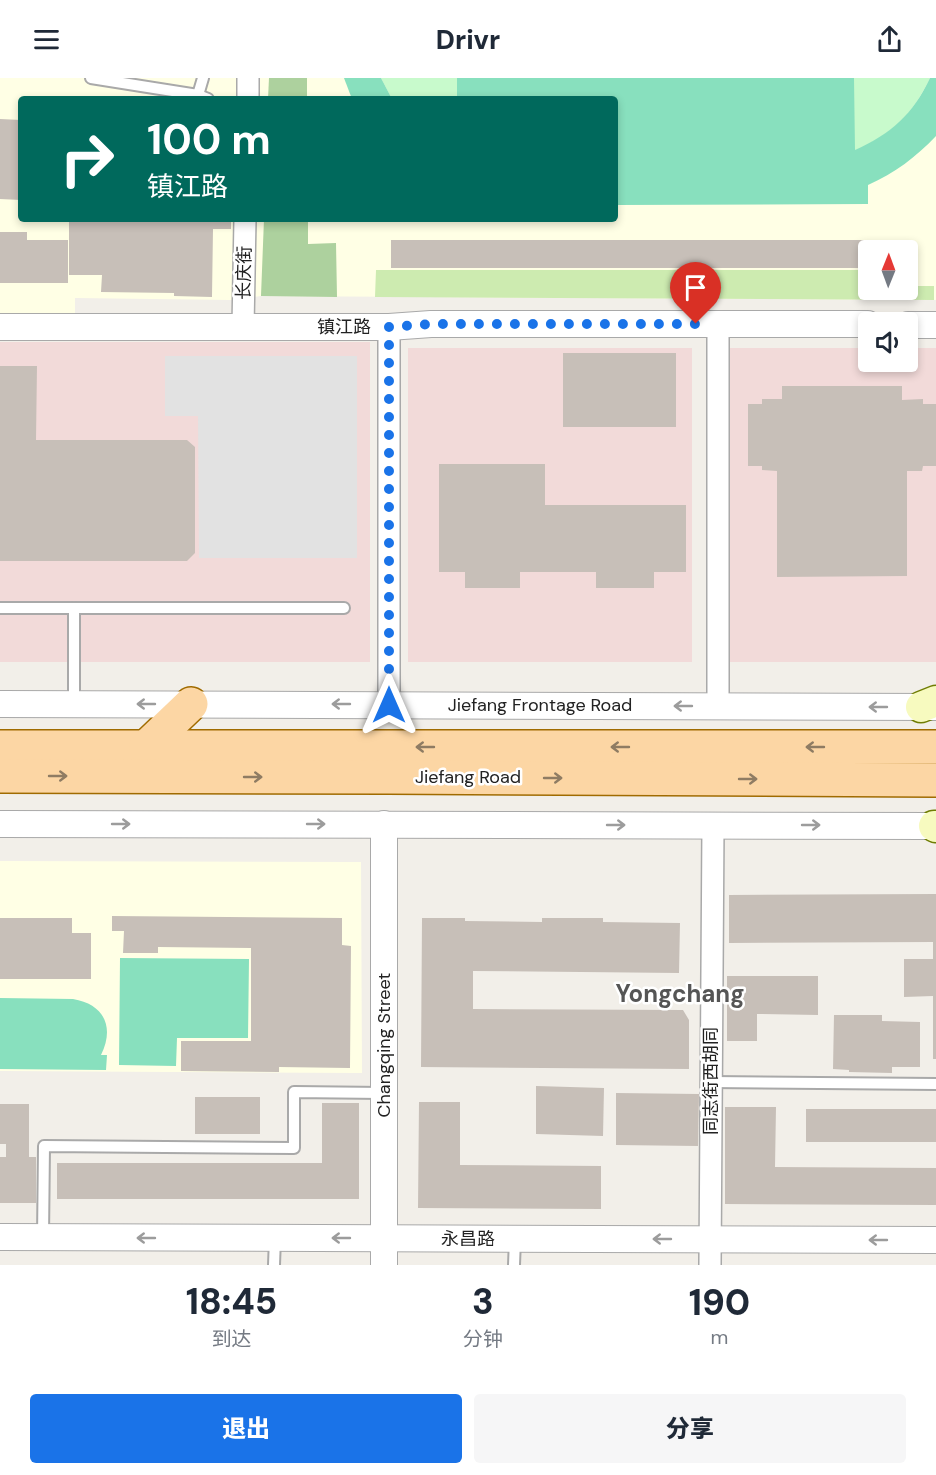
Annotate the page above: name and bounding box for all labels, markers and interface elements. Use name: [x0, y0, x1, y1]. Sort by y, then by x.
text: Drivr: [436, 22, 500, 57]
icon: menu: [30, 23, 63, 56]
icon: share: [873, 23, 906, 56]
text: 100 m: [147, 112, 271, 167]
icon: right: [48, 120, 126, 198]
text: 镇江路: [147, 169, 228, 204]
north arrow: [858, 240, 918, 300]
map controls: [858, 240, 918, 372]
street label: 长庆街: [232, 246, 256, 300]
pin: [670, 262, 721, 324]
icon: arrive: [679, 271, 712, 304]
button: sound: [858, 312, 918, 372]
street label: 镇江路: [317, 315, 371, 339]
position arrow: [357, 673, 421, 737]
street label: Jiefang Frontage Road: [448, 693, 632, 717]
one-way arrow: [136, 698, 156, 710]
one-way arrow: [331, 698, 351, 710]
one-way arrow: [673, 700, 693, 712]
one-way arrow: [868, 701, 888, 713]
one-way arrow: [415, 741, 435, 753]
one-way arrow: [610, 741, 630, 753]
one-way arrow: [805, 741, 825, 753]
street label: Jiefang Road: [415, 765, 521, 789]
one-way arrow: [48, 770, 68, 782]
one-way arrow: [243, 771, 263, 783]
one-way arrow: [543, 772, 563, 784]
one-way arrow: [738, 773, 758, 785]
one-way arrow: [111, 818, 131, 830]
one-way arrow: [306, 818, 326, 830]
one-way arrow: [606, 819, 626, 831]
one-way arrow: [801, 819, 821, 831]
street label: Changqing Street: [372, 973, 396, 1117]
district label: Yongchang: [616, 978, 744, 1009]
street label: 同志街西胡同: [699, 1027, 723, 1135]
street label: 永昌路: [441, 1227, 495, 1251]
one-way arrow: [136, 1232, 156, 1244]
one-way arrow: [331, 1232, 351, 1244]
one-way arrow: [652, 1233, 672, 1245]
one-way arrow: [868, 1234, 888, 1246]
text: 18:45: [186, 1278, 277, 1325]
text: 3: [472, 1278, 494, 1325]
text: 190: [689, 1279, 750, 1326]
text: m: [711, 1324, 728, 1350]
text: 到达: [211, 1326, 251, 1352]
text: 分钟: [463, 1326, 503, 1352]
button: 退出: [30, 1394, 462, 1463]
button: 分享: [474, 1394, 906, 1463]

